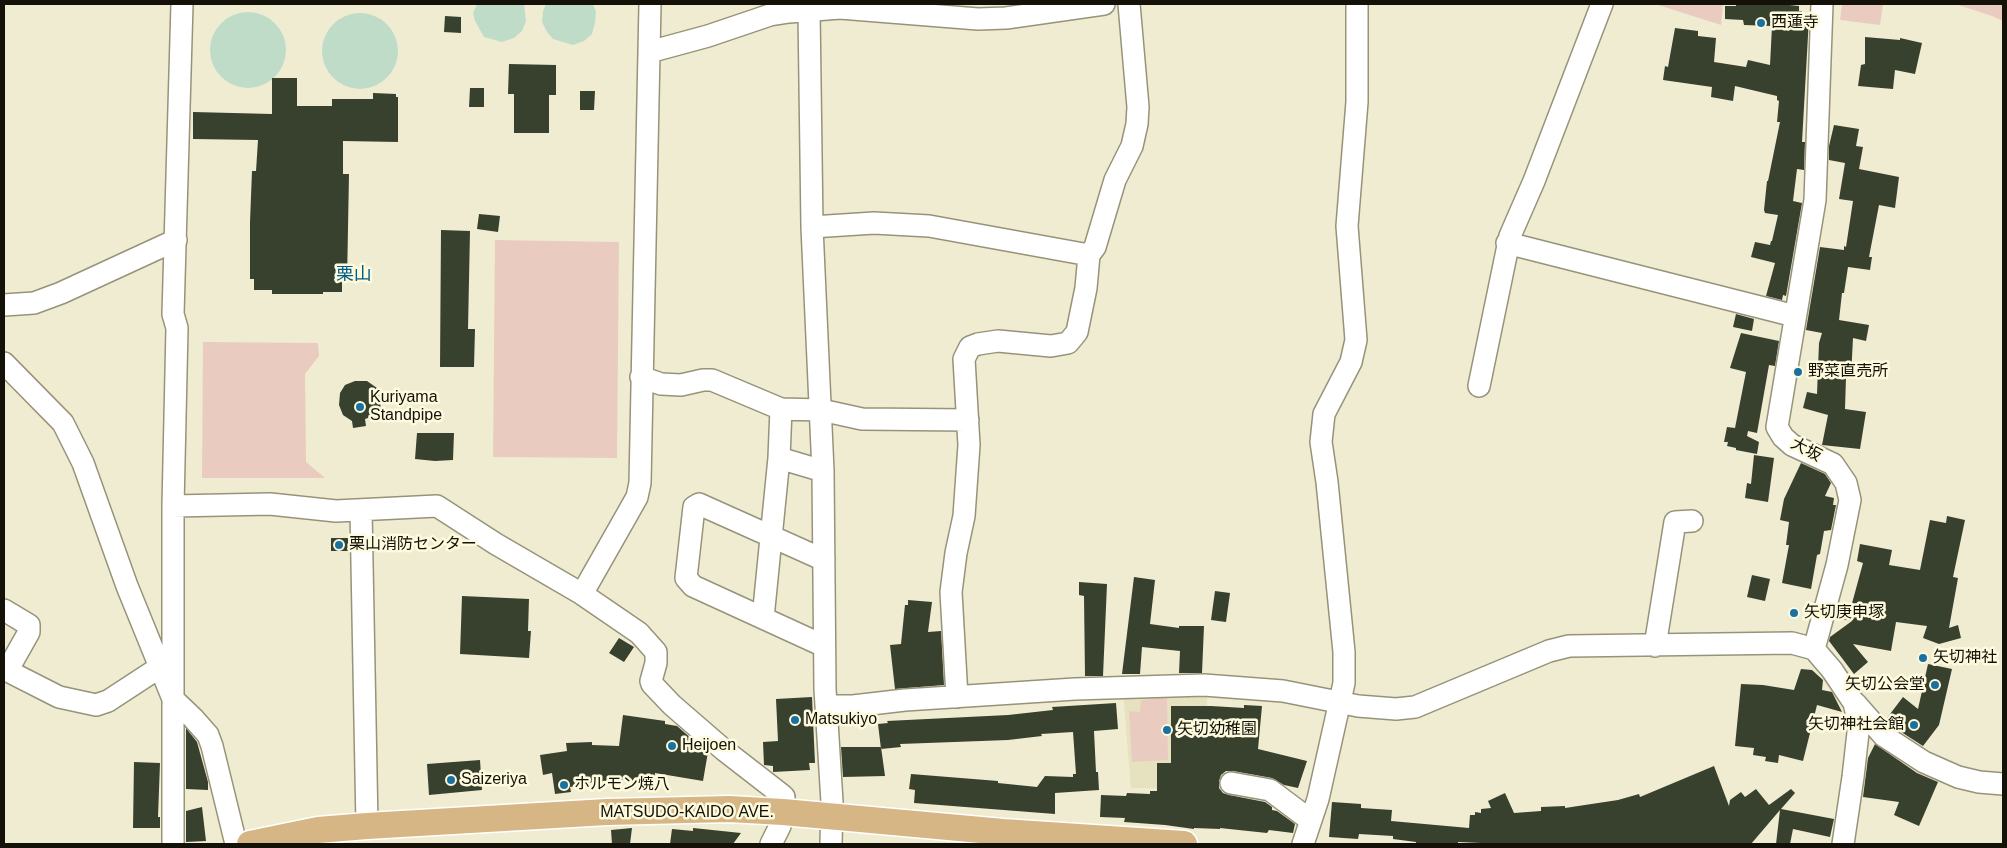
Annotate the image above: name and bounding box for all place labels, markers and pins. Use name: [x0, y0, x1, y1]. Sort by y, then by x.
place label: 西蓮寺: [1771, 13, 1819, 33]
marker: 西蓮寺: [1755, 17, 1767, 29]
place label: 野菜直売所: [1808, 362, 1888, 382]
marker: 野菜直売所: [1792, 366, 1804, 378]
place label: Kuriyama Standpipe: [370, 388, 442, 426]
marker: Kuriyama Standpipe: [354, 401, 366, 413]
place label: 栗山消防センター: [349, 535, 477, 555]
marker: 栗山消防センター: [333, 539, 345, 551]
place label: 矢切庚申塚: [1804, 603, 1884, 623]
marker: 矢切庚申塚: [1788, 607, 1800, 619]
place label: 矢切神社: [1933, 648, 1997, 668]
marker: 矢切神社: [1917, 652, 1929, 664]
place label: 矢切公会堂: [1845, 675, 1925, 695]
marker: 矢切公会堂: [1929, 679, 1941, 691]
place label: Matsukiyo: [805, 710, 877, 730]
marker: Matsukiyo: [789, 714, 801, 726]
place label: 矢切神社会館: [1808, 715, 1904, 735]
marker: 矢切神社会館: [1908, 719, 1920, 731]
place label: 矢切幼稚園: [1177, 720, 1257, 740]
marker: 矢切幼稚園: [1161, 724, 1173, 736]
place label: Heijoen: [682, 736, 736, 756]
marker: Heijoen: [666, 740, 678, 752]
place label: Saizeriya: [461, 770, 527, 790]
marker: Saizeriya: [445, 774, 457, 786]
place label: ホルモン焼八: [574, 775, 670, 795]
marker: ホルモン焼八: [558, 779, 570, 791]

